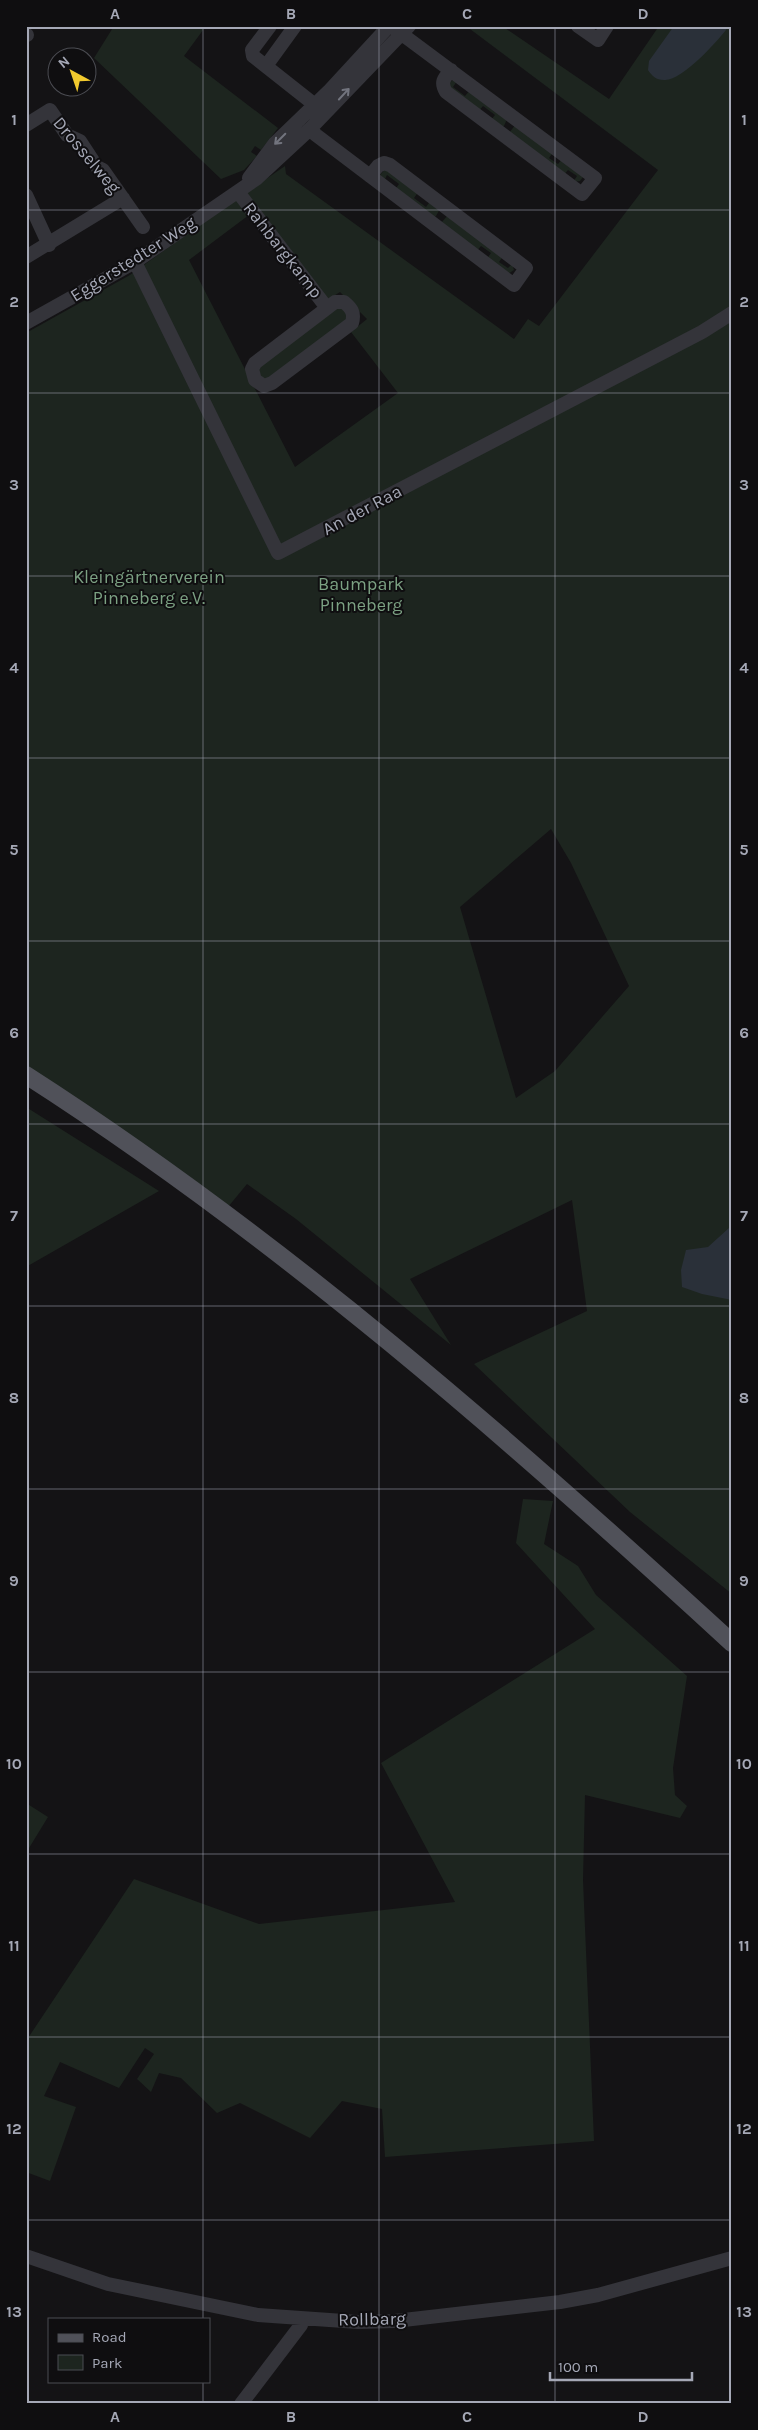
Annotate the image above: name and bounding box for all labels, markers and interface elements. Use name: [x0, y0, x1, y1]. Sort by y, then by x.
text: A: [110, 4, 120, 23]
text: B: [286, 4, 296, 23]
text: C: [462, 4, 472, 23]
text: D: [638, 4, 649, 23]
north arrow: [48, 48, 98, 98]
text: N: [55, 53, 73, 72]
one-way arrow: [338, 88, 350, 101]
text: 1: [11, 110, 17, 129]
text: 1: [741, 110, 747, 129]
street label: Drosselweg: [48, 112, 126, 198]
one-way arrow: [274, 133, 286, 145]
street label: Rahbargkamp: [239, 197, 327, 303]
street label: Eggerstedter Weg: [66, 212, 200, 306]
text: 2: [9, 292, 19, 311]
text: 2: [739, 292, 749, 311]
text: 3: [9, 475, 19, 494]
text: 3: [739, 475, 749, 494]
street label: An der Raa: [318, 480, 406, 540]
park label: Kleingärtnerverein Pinneberg e.V.: [73, 566, 225, 609]
park label: Baumpark Pinneberg: [318, 573, 404, 616]
text: 4: [9, 658, 19, 677]
text: 4: [739, 658, 749, 677]
text: 5: [9, 840, 19, 859]
text: 5: [739, 840, 749, 859]
text: 6: [9, 1023, 19, 1042]
text: 6: [739, 1023, 749, 1042]
text: 7: [10, 1206, 18, 1225]
text: 7: [740, 1206, 748, 1225]
text: 8: [9, 1388, 19, 1407]
text: 8: [739, 1388, 749, 1407]
text: 9: [9, 1571, 19, 1590]
text: 9: [739, 1571, 749, 1590]
text: 10: [6, 1754, 22, 1773]
text: 10: [736, 1754, 752, 1773]
text: 11: [8, 1936, 20, 1955]
text: 11: [738, 1936, 750, 1955]
text: 12: [6, 2119, 22, 2138]
text: 12: [736, 2119, 752, 2138]
text: 13: [6, 2302, 22, 2321]
text: 13: [736, 2302, 752, 2321]
street label: Rollbarg: [338, 2307, 406, 2331]
legend: [48, 2318, 210, 2382]
text: Road: [92, 2328, 127, 2346]
scale bar: [550, 2350, 693, 2382]
text: Park: [92, 2354, 122, 2372]
text: 100 m: [558, 2358, 598, 2376]
text: A: [110, 2407, 120, 2426]
text: B: [286, 2407, 296, 2426]
text: C: [462, 2407, 472, 2426]
text: D: [638, 2407, 649, 2426]

